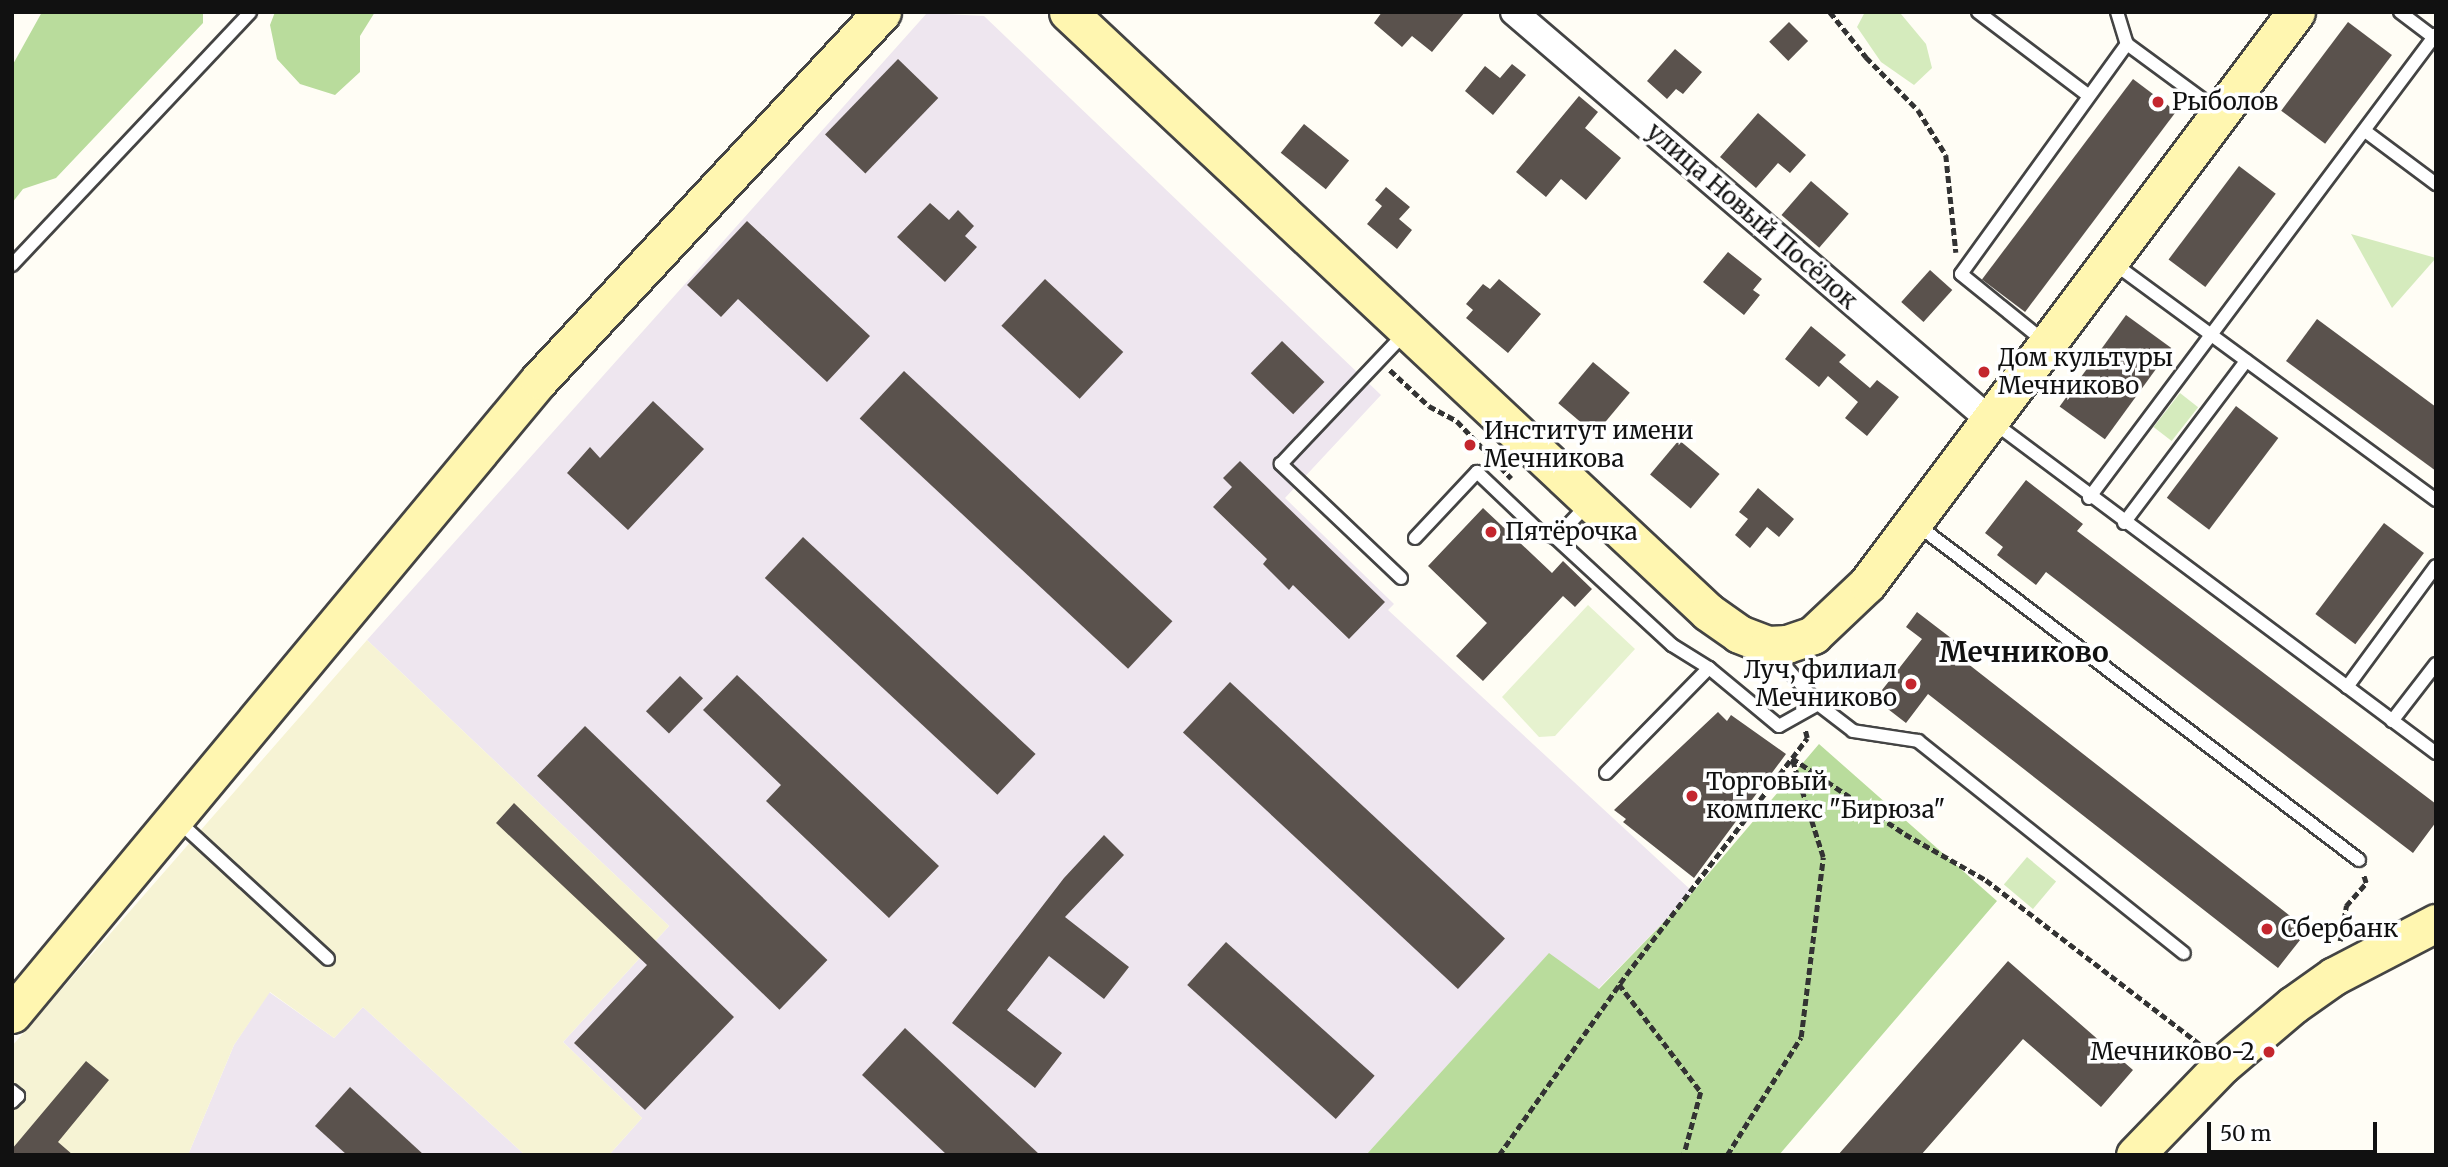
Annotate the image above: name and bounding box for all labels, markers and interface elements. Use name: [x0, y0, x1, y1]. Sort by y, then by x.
place label: Рыболов: [2172, 88, 2278, 116]
marker: Рыболов: [2150, 94, 2166, 110]
street label: улица Новый Посёлок: [1641, 117, 1863, 315]
place label: Дом культуры Мечниково: [1998, 344, 2173, 400]
marker: Дом культуры Мечниково: [1976, 364, 1992, 380]
place label: Институт имени Мечникова: [1484, 417, 1693, 473]
marker: Институт имени Мечникова: [1462, 437, 1478, 453]
place label: Пятёрочка: [1505, 518, 1638, 546]
marker: Пятёрочка: [1483, 524, 1499, 540]
district label: Мечниково: [1939, 635, 2109, 669]
place label: Луч, филиал Мечниково: [1744, 656, 1897, 712]
marker: Луч, филиал Мечниково: [1903, 676, 1919, 692]
place label: Торговый комплекс "Бирюза": [1706, 768, 1945, 824]
marker: Торговый комплекс "Бирюза": [1684, 788, 1700, 804]
place label: Сбербанк: [2281, 915, 2398, 943]
marker: Сбербанк: [2259, 921, 2275, 937]
place label: Мечниково-2: [2091, 1038, 2255, 1066]
marker: Мечниково-2: [2261, 1044, 2277, 1060]
scale bar: [2210, 1108, 2380, 1152]
text: 50 m: [2220, 1120, 2271, 1147]

